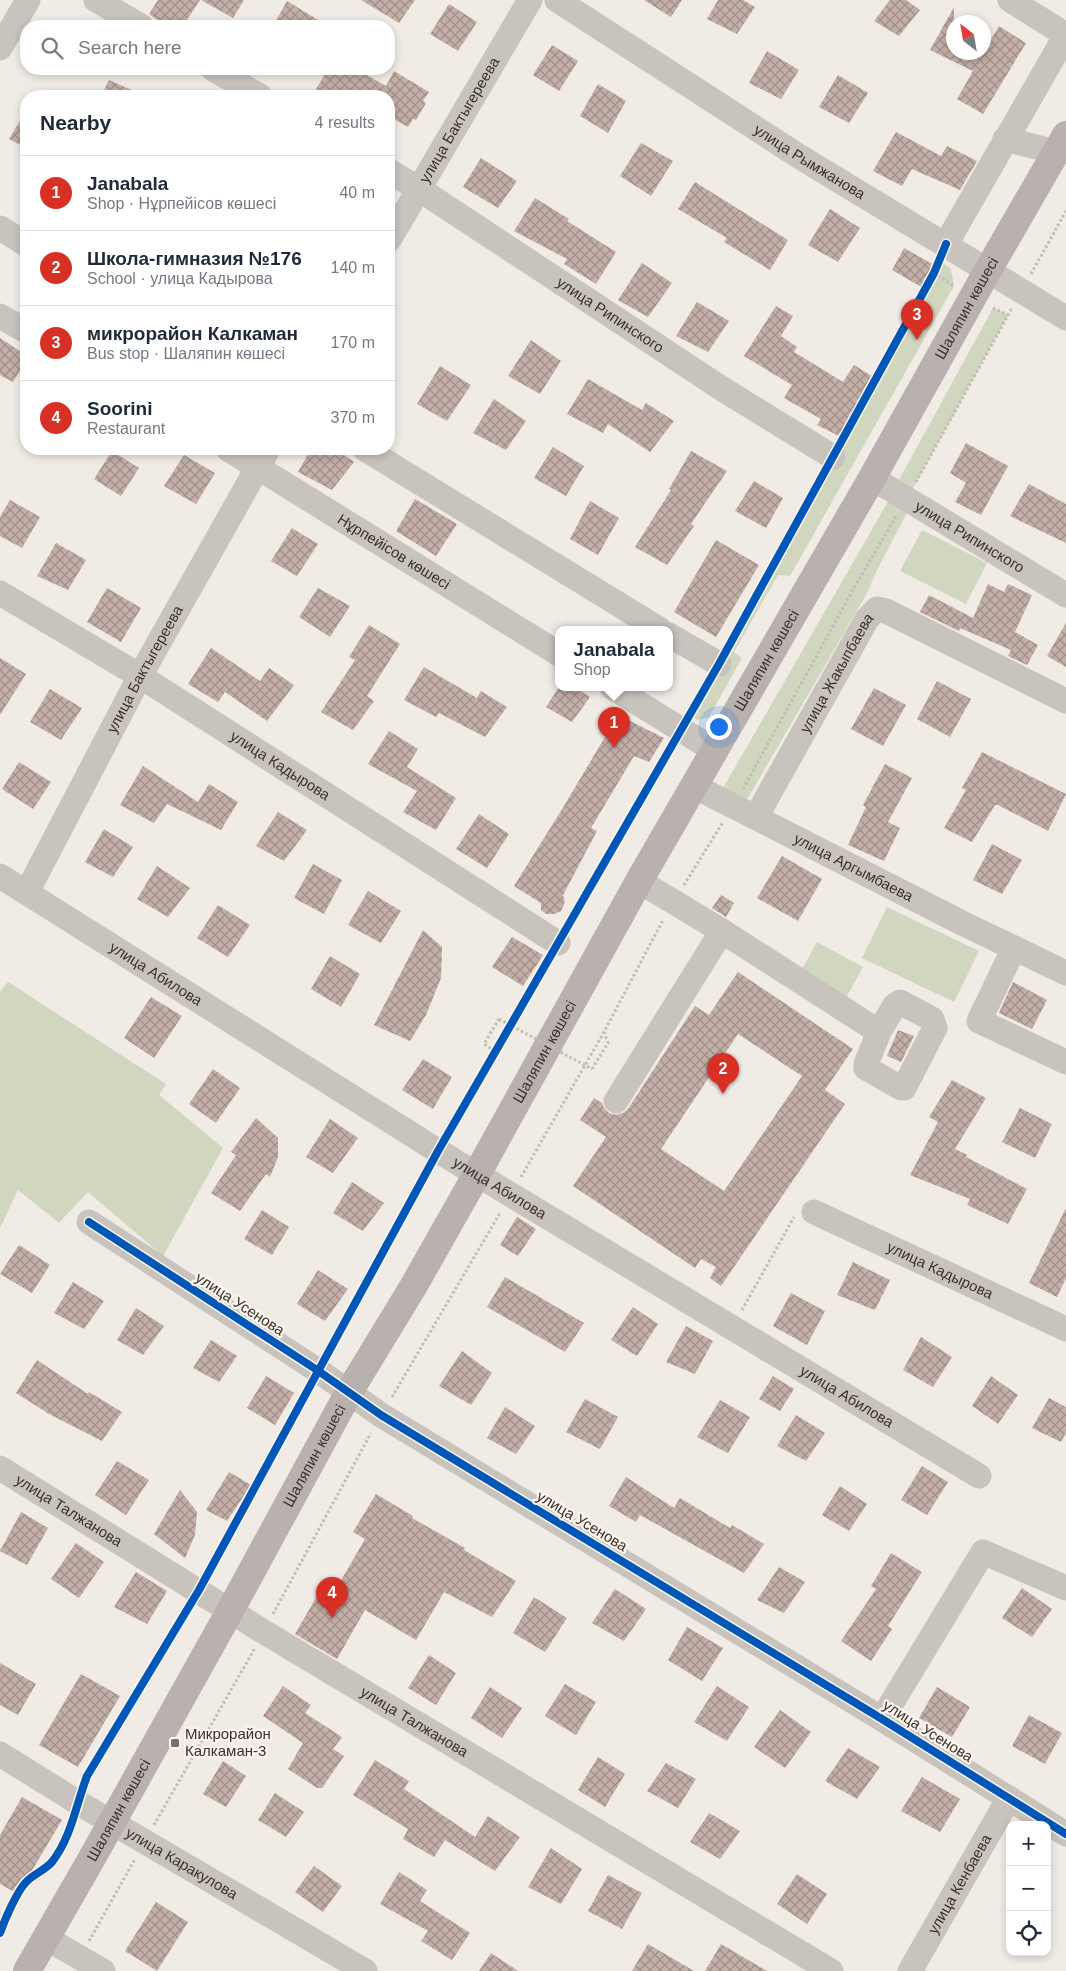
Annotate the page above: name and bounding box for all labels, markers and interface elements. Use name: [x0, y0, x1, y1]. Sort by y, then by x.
north arrow: [946, 15, 991, 60]
search box: [20, 20, 395, 75]
icon: search: [38, 34, 66, 62]
text: Search here: [78, 37, 182, 58]
street label: улица Бактыгереева: [416, 54, 503, 186]
text: Nearby: [40, 111, 111, 134]
text: 4 results: [315, 114, 375, 131]
street label: улица Рымжанова: [751, 121, 869, 203]
text: Janabala: [87, 173, 168, 194]
text: 1: [52, 184, 60, 201]
text: 40 m: [339, 184, 375, 201]
text: Shop · Нұрпейісов көшесі: [87, 195, 276, 212]
text: Школа-гимназия №176: [87, 248, 302, 269]
street label: Шаляпин көшесі: [931, 254, 1002, 362]
text: 2: [52, 259, 60, 276]
text: 140 m: [331, 259, 375, 276]
text: School · улица Кадырова: [87, 270, 273, 287]
street label: улица Рипинского: [554, 273, 667, 356]
pin: 3: [901, 299, 933, 340]
text: микрорайон Калкаман: [87, 323, 298, 344]
text: 3: [52, 334, 60, 351]
text: 170 m: [331, 334, 375, 351]
text: Bus stop · Шаляпин көшесі: [87, 345, 285, 362]
text: Soorini: [87, 398, 152, 419]
text: 4: [52, 409, 60, 426]
text: 370 m: [331, 409, 375, 426]
text: Restaurant: [87, 420, 165, 437]
street label: улица Рипинского: [912, 497, 1028, 576]
street label: Нұрпейісов көшесі: [335, 510, 453, 592]
street label: улица Бактыгереева: [103, 602, 186, 736]
street label: Шаляпин көшесі: [730, 606, 802, 714]
street label: улица Жакыпбаева: [796, 608, 877, 736]
popup: [555, 626, 673, 691]
text: Janabala: [573, 639, 655, 660]
text: Shop: [573, 661, 611, 678]
pin: 1: [598, 707, 630, 748]
your location: [706, 714, 732, 740]
street label: улица Кадырова: [227, 727, 334, 804]
street label: улица Аргымбаева: [791, 830, 917, 905]
street label: улица Абилова: [107, 938, 206, 1009]
street label: Шаляпин көшесі: [509, 998, 579, 1106]
pin: 2: [707, 1053, 739, 1094]
street label: улица Абилова: [450, 1153, 550, 1222]
street label: улица Кадырова: [885, 1238, 997, 1302]
street label: улица Усенова: [193, 1269, 288, 1339]
street label: улица Абилова: [797, 1362, 897, 1431]
street label: Шаляпин көшесі: [279, 1401, 349, 1510]
street label: улица Талжанова: [13, 1471, 126, 1550]
street label: улица Усенова: [534, 1487, 631, 1555]
pin: 4: [316, 1577, 348, 1618]
street label: улица Талжанова: [358, 1683, 472, 1760]
street label: улица Усенова: [880, 1696, 977, 1765]
place label: Микрорайон Калкаман-3: [185, 1725, 271, 1759]
marker: Микрорайон Калкаман-3: [169, 1737, 181, 1749]
street label: Шаляпин көшесі: [83, 1756, 153, 1864]
map controls: [1006, 1821, 1051, 1956]
button: +: [1006, 1821, 1051, 1866]
street label: улица Каракулова: [123, 1824, 241, 1903]
street label: улица Кенбаева: [924, 1831, 995, 1937]
button: −: [1006, 1866, 1051, 1911]
button: locate: [1006, 1911, 1051, 1956]

